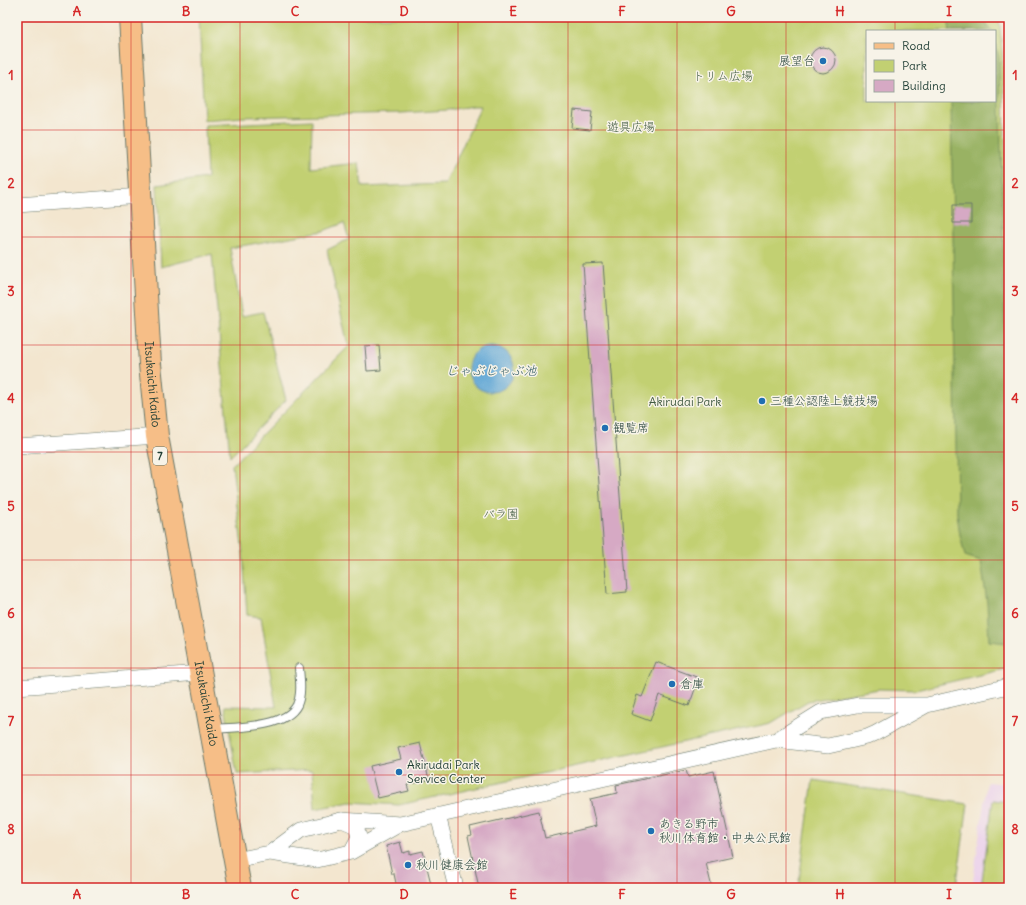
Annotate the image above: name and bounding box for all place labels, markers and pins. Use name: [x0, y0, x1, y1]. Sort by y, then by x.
place label: 展望台: [779, 53, 815, 68]
marker: 展望台: [818, 56, 828, 66]
place label: 三種公認陸上競技場: [770, 393, 878, 408]
marker: 三種公認陸上競技場: [757, 396, 767, 406]
place label: 観覧席: [613, 420, 649, 435]
marker: 観覧席: [600, 423, 610, 433]
place label: 倉庫: [680, 676, 704, 691]
marker: 倉庫: [667, 679, 677, 689]
place label: Akirudai Park Service Center: [407, 757, 485, 786]
marker: Akirudai Park Service Center: [394, 767, 404, 777]
place label: あきる野市 秋川体育館・中央公民館: [659, 816, 791, 845]
marker: あきる野市 秋川体育館・中央公民館: [646, 826, 656, 836]
place label: 秋川健康会館: [416, 857, 488, 872]
marker: 秋川健康会館: [403, 860, 413, 870]

